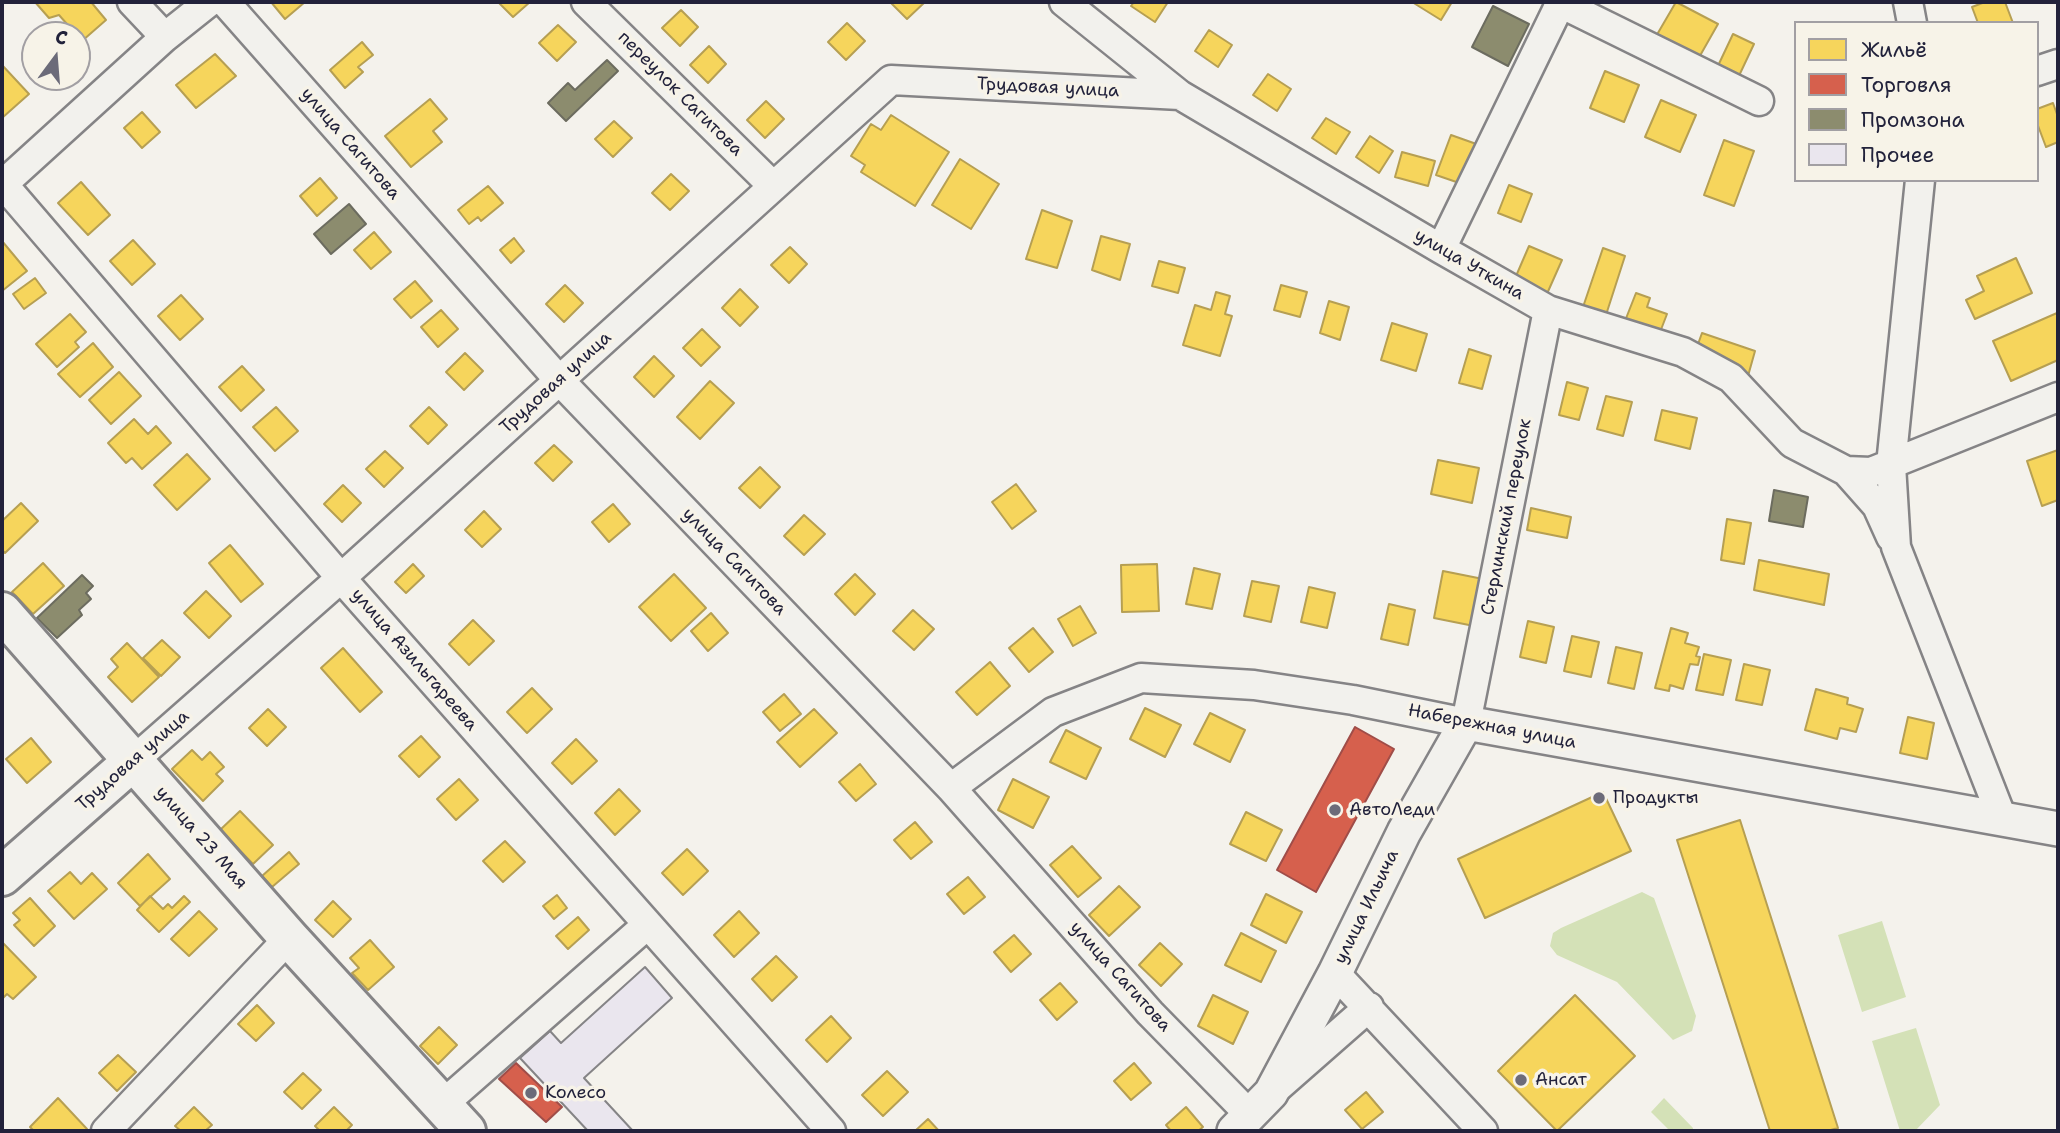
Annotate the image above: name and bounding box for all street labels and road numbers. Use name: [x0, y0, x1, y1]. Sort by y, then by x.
street label: переулок Сагитова: [613, 27, 747, 161]
street label: Трудовая улица: [976, 73, 1120, 103]
street label: улица Сагитова: [296, 84, 404, 204]
street label: улица Уткина: [1410, 225, 1528, 305]
street label: Трудовая улица: [496, 327, 616, 439]
street label: Стерлинский переулок: [1477, 417, 1537, 617]
street label: улица Сагитова: [677, 504, 791, 620]
street label: улица Азильгареева: [346, 584, 482, 736]
street label: Набережная улица: [1406, 700, 1578, 754]
street label: Трудовая улица: [72, 706, 194, 816]
street label: улица 23 Мая: [150, 782, 252, 894]
street label: улица Ильича: [1330, 846, 1404, 968]
street label: улица Сагитова: [1065, 917, 1175, 1037]

